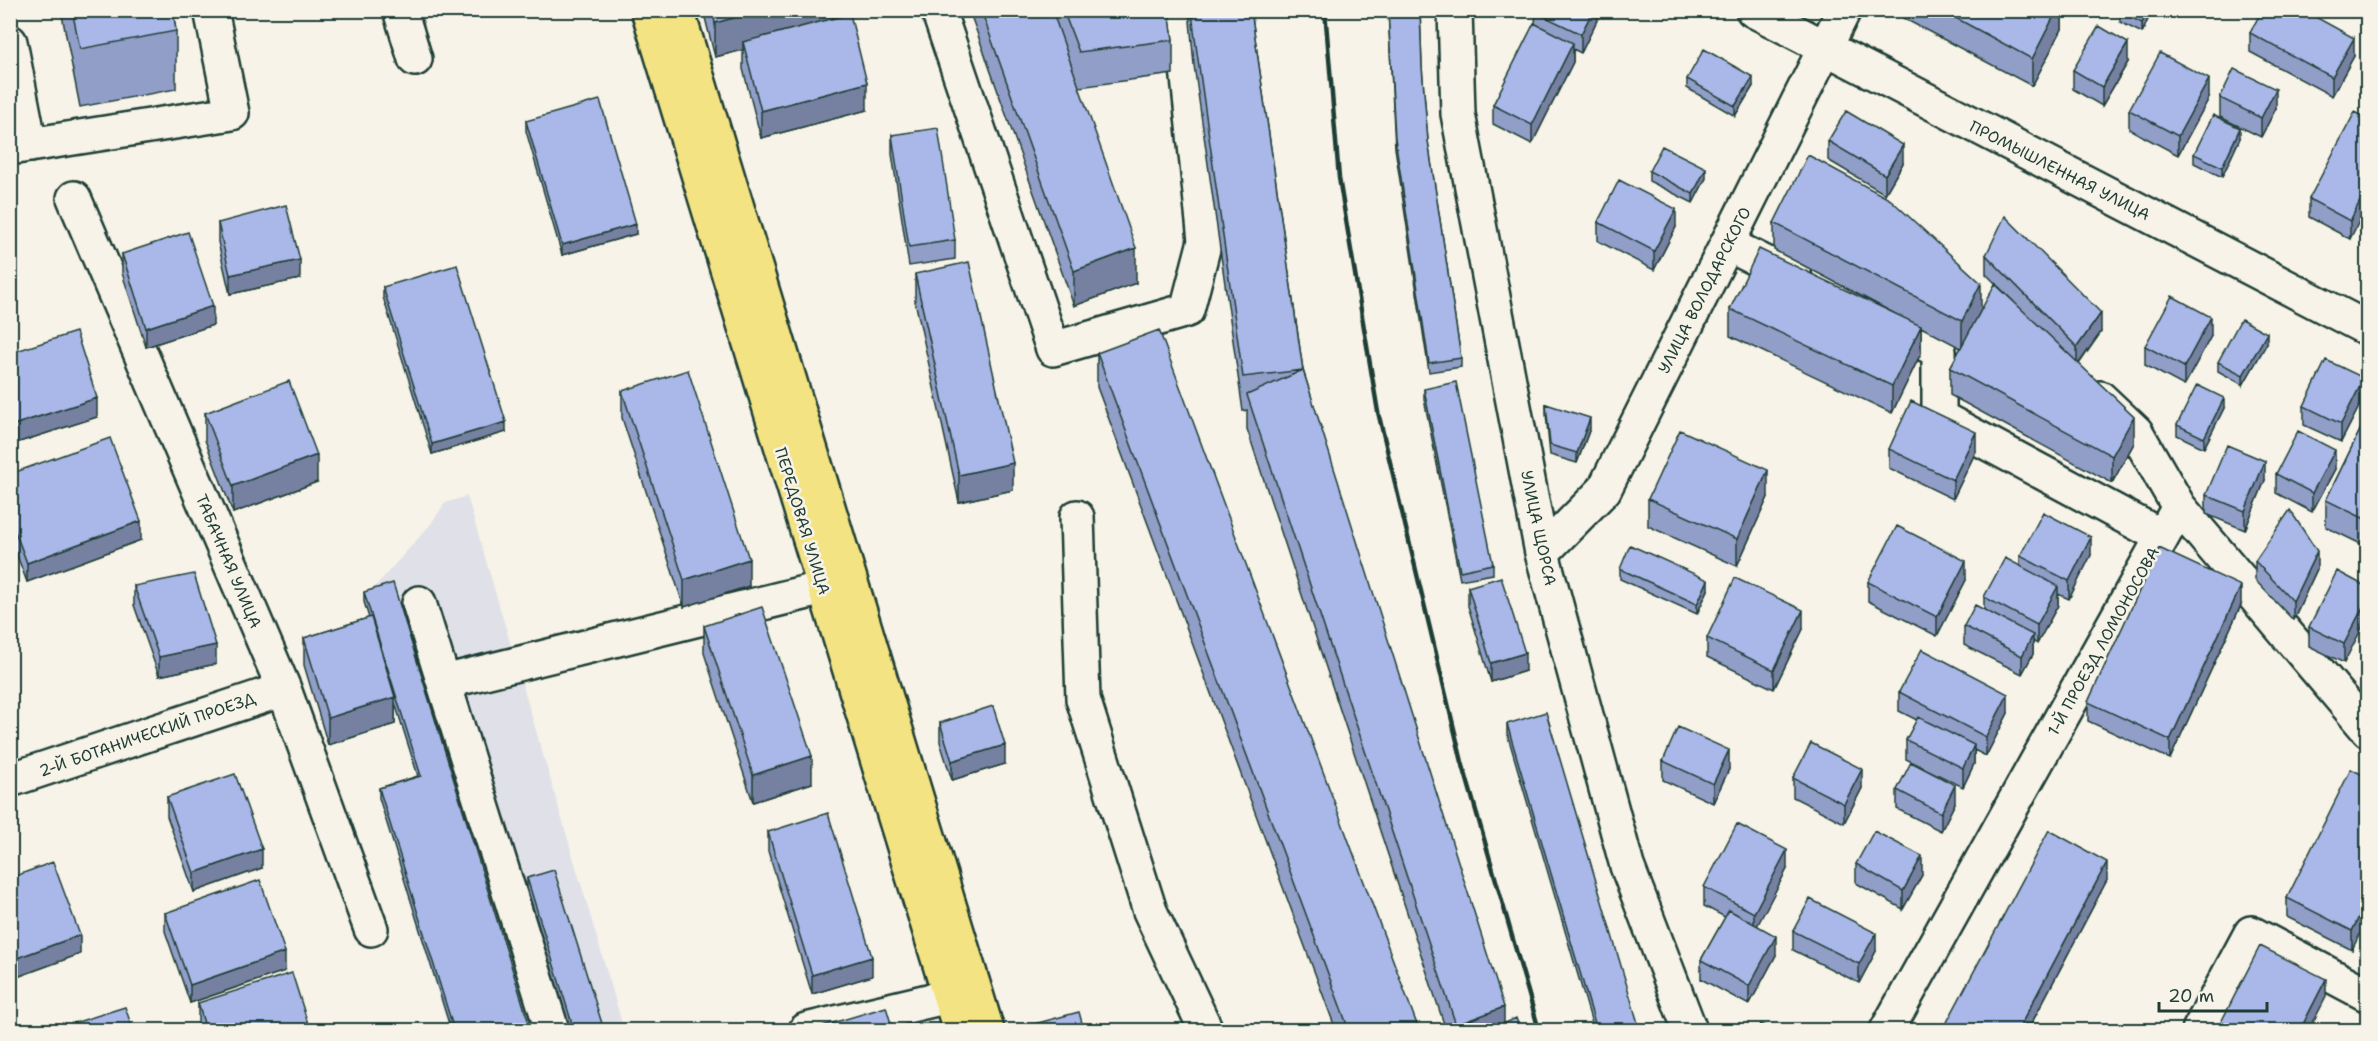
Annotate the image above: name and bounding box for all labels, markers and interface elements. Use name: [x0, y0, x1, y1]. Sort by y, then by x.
street label: ПРОМЫШЛЕННАЯ УЛИЦА: [1966, 116, 2154, 225]
street label: УЛИЦА ВОЛОДАРСКОГО: [1653, 203, 1756, 377]
street label: ПЕРЕДОВАЯ УЛИЦА: [770, 445, 835, 597]
street label: УЛИЦА ЩОРСА: [1516, 468, 1561, 588]
street label: ТАБАЧНАЯ УЛИЦА: [191, 491, 266, 631]
street label: 1-Й ПРОЕЗД ЛОМОНОСОВА: [2043, 543, 2164, 739]
street label: 2-Й БОТАНИЧЕСКИЙ ПРОЕЗД: [36, 688, 258, 781]
scale bar: [2159, 975, 2267, 1013]
text: 20 m: [2168, 984, 2214, 1008]

